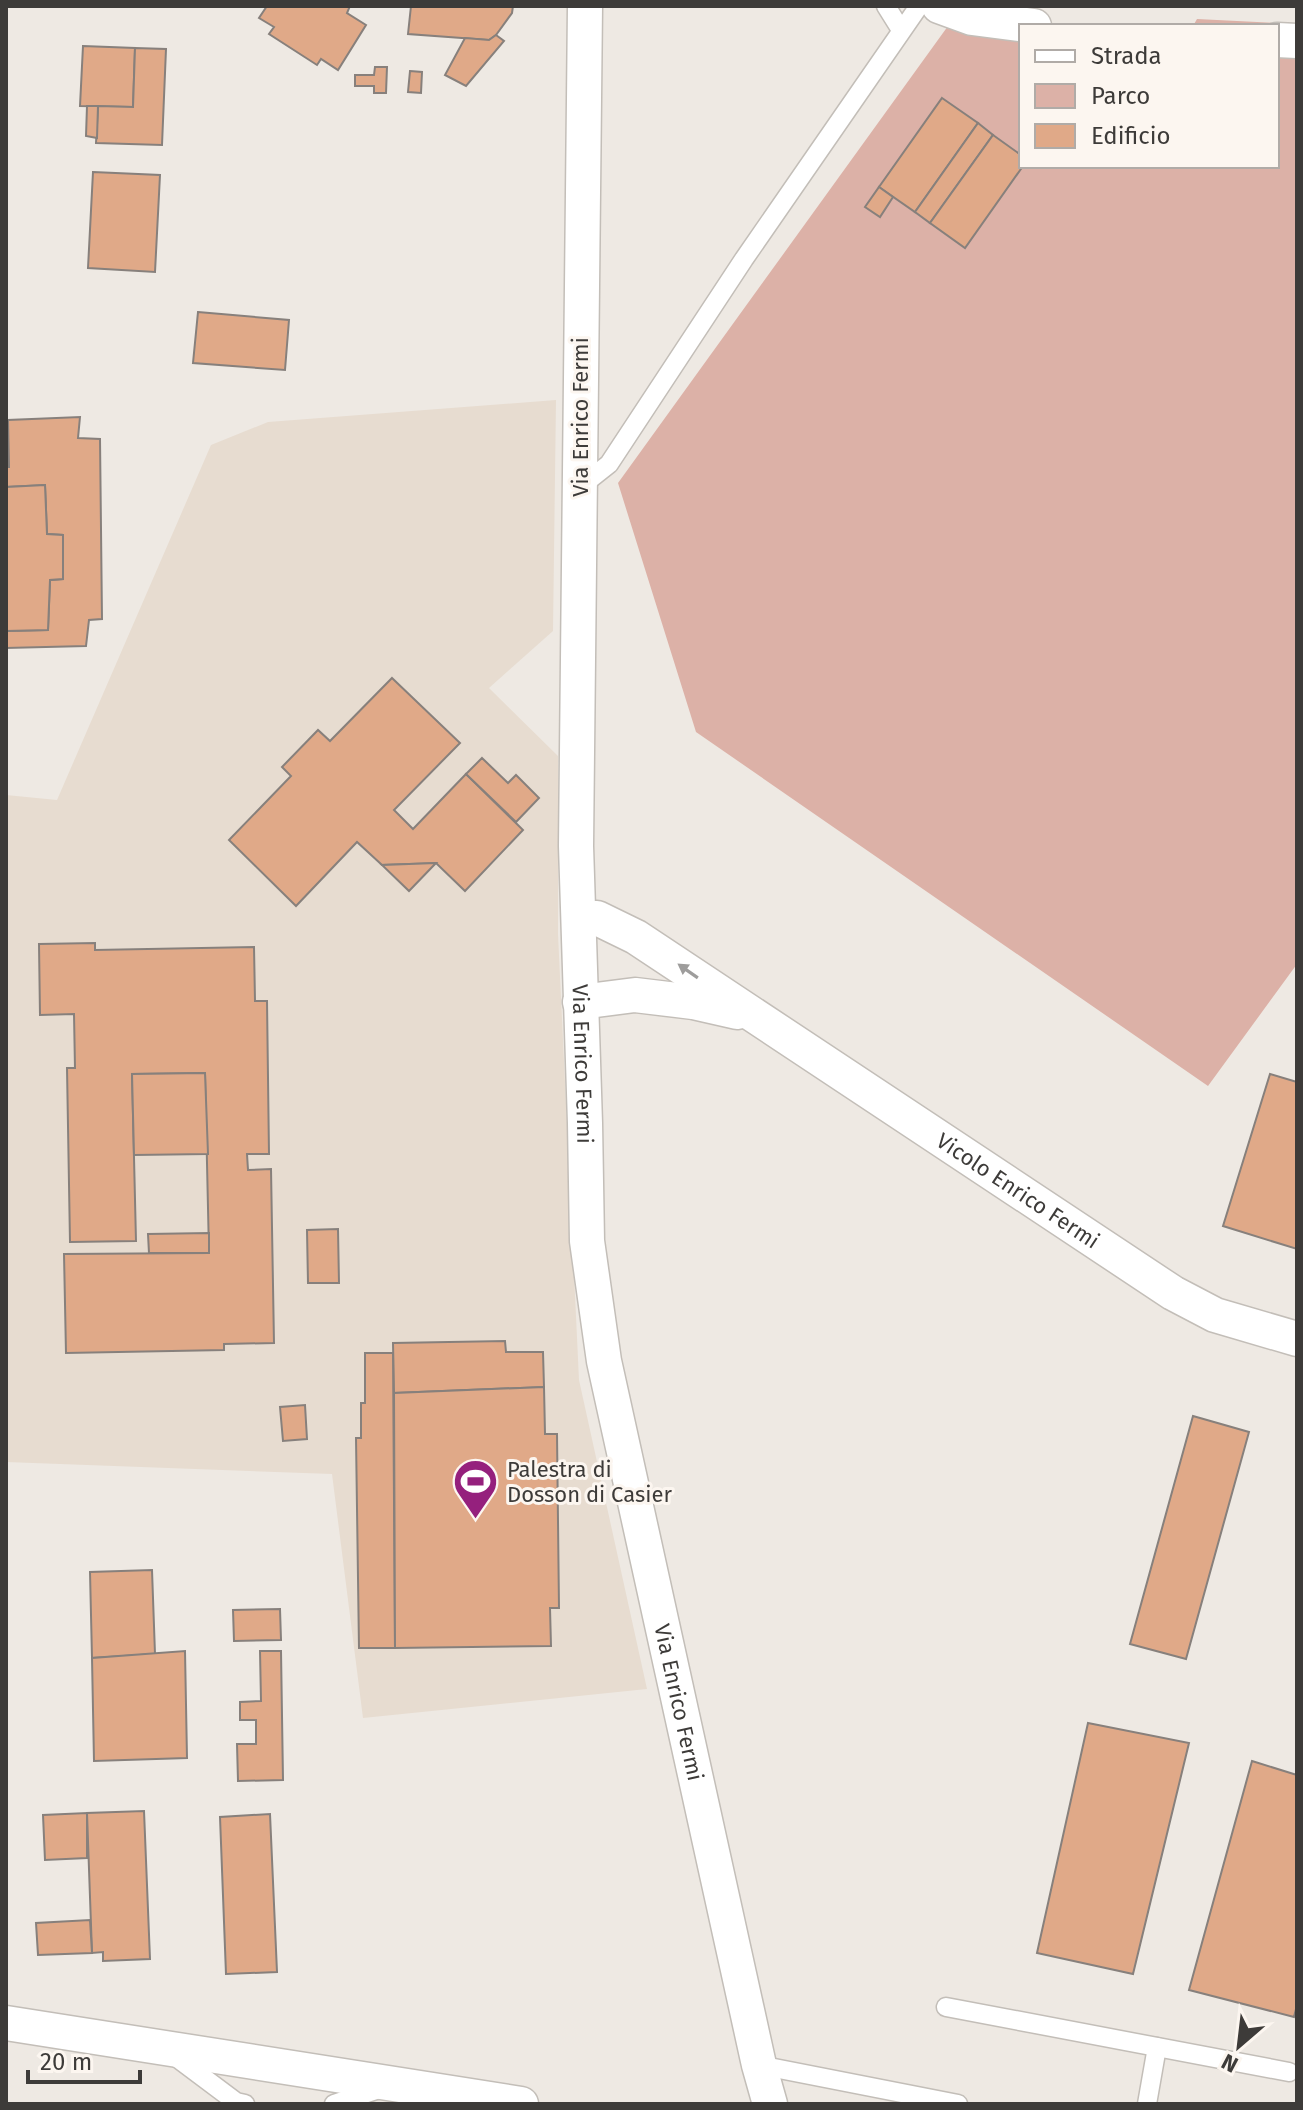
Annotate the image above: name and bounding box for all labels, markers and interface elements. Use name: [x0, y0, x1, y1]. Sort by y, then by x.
legend: [1019, 24, 1279, 168]
text: Strada: [1091, 42, 1162, 70]
text: Parco: [1091, 82, 1150, 110]
text: Edificio: [1091, 122, 1171, 150]
street label: Via Enrico Fermi: [567, 337, 594, 497]
one-way arrow: [678, 964, 699, 979]
street label: Via Enrico Fermi: [567, 984, 599, 1144]
street label: Vicolo Enrico Fermi: [932, 1127, 1105, 1254]
place label: Palestra di Dosson di Casier: [507, 1456, 672, 1508]
sports icon: Palestra di Dosson di Casier: [452, 1458, 500, 1521]
street label: Via Enrico Fermi: [649, 1621, 710, 1783]
north arrow: [1199, 2006, 1279, 2086]
scale bar: [28, 2034, 140, 2084]
text: 20 m: [40, 2048, 92, 2076]
text: N: [1217, 2048, 1243, 2079]

